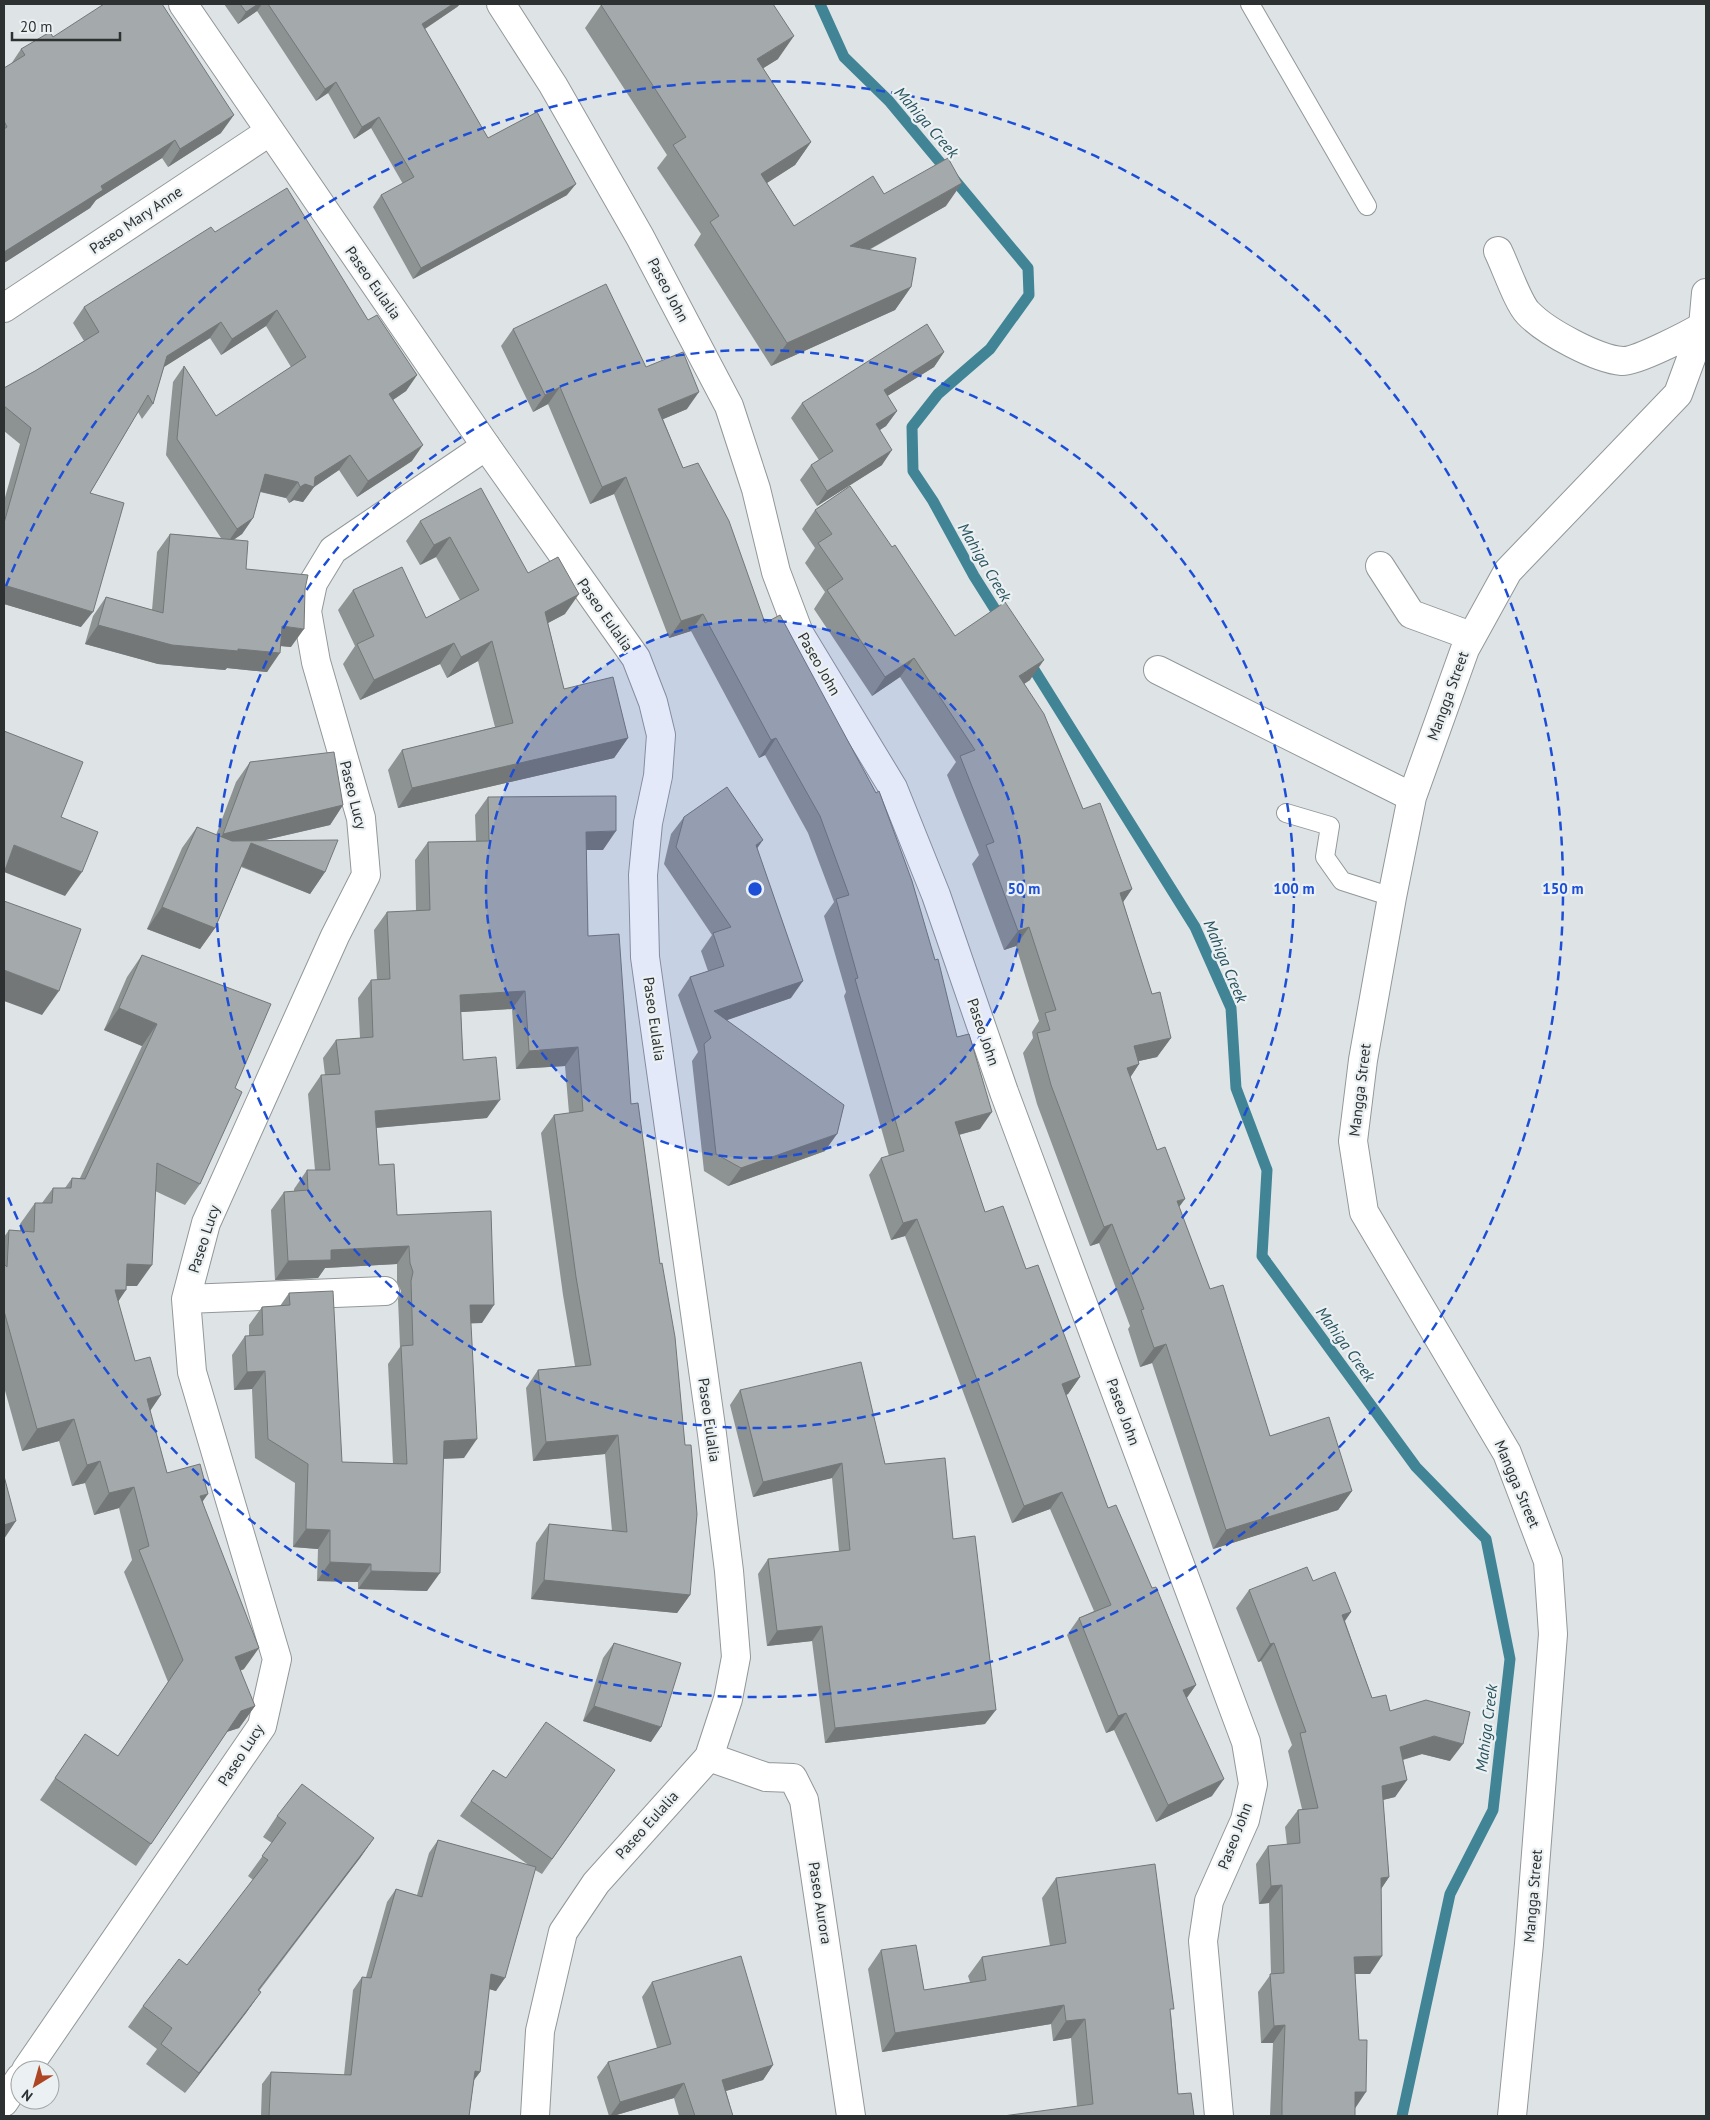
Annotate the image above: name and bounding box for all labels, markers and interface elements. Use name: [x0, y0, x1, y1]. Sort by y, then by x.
scale bar: [12, 10, 120, 42]
text: 20 m: [20, 17, 53, 36]
water label: Mahiga Creek: [891, 82, 964, 162]
street label: Paseo Mary Anne: [86, 181, 186, 258]
street label: Paseo Eulalia: [341, 242, 406, 323]
street label: Paseo John: [644, 254, 693, 325]
water label: Mahiga Creek: [954, 519, 1017, 606]
street label: Paseo Eulalia: [573, 574, 638, 655]
street label: Paseo John: [794, 629, 845, 699]
street label: Mangga Street: [1423, 649, 1472, 743]
street label: Paseo Lucy: [336, 759, 371, 831]
text: 50 m: [1008, 879, 1040, 898]
text: 100 m: [1273, 879, 1315, 898]
text: 150 m: [1542, 879, 1584, 898]
centre of rings: [746, 880, 764, 898]
water label: Mahiga Creek: [1200, 917, 1253, 1006]
street label: Paseo Eulalia: [639, 976, 670, 1062]
street label: Paseo John: [963, 996, 1004, 1068]
street label: Mangga Street: [1344, 1042, 1375, 1137]
street label: Paseo Lucy: [184, 1203, 223, 1275]
water label: Mahiga Creek: [1312, 1303, 1380, 1386]
street label: Paseo John: [1103, 1376, 1144, 1448]
street label: Paseo Eulalia: [694, 1377, 725, 1463]
street label: Mangga Street: [1490, 1437, 1544, 1530]
water label: Mahiga Creek: [1471, 1682, 1501, 1773]
street label: Paseo Lucy: [213, 1720, 268, 1789]
street label: Paseo Eulalia: [611, 1787, 682, 1863]
street label: Paseo John: [1213, 1800, 1256, 1872]
street label: Mangga Street: [1519, 1849, 1546, 1943]
street label: Paseo Aurora: [805, 1860, 836, 1945]
north arrow: [10, 2060, 60, 2110]
text: N: [18, 2085, 36, 2105]

